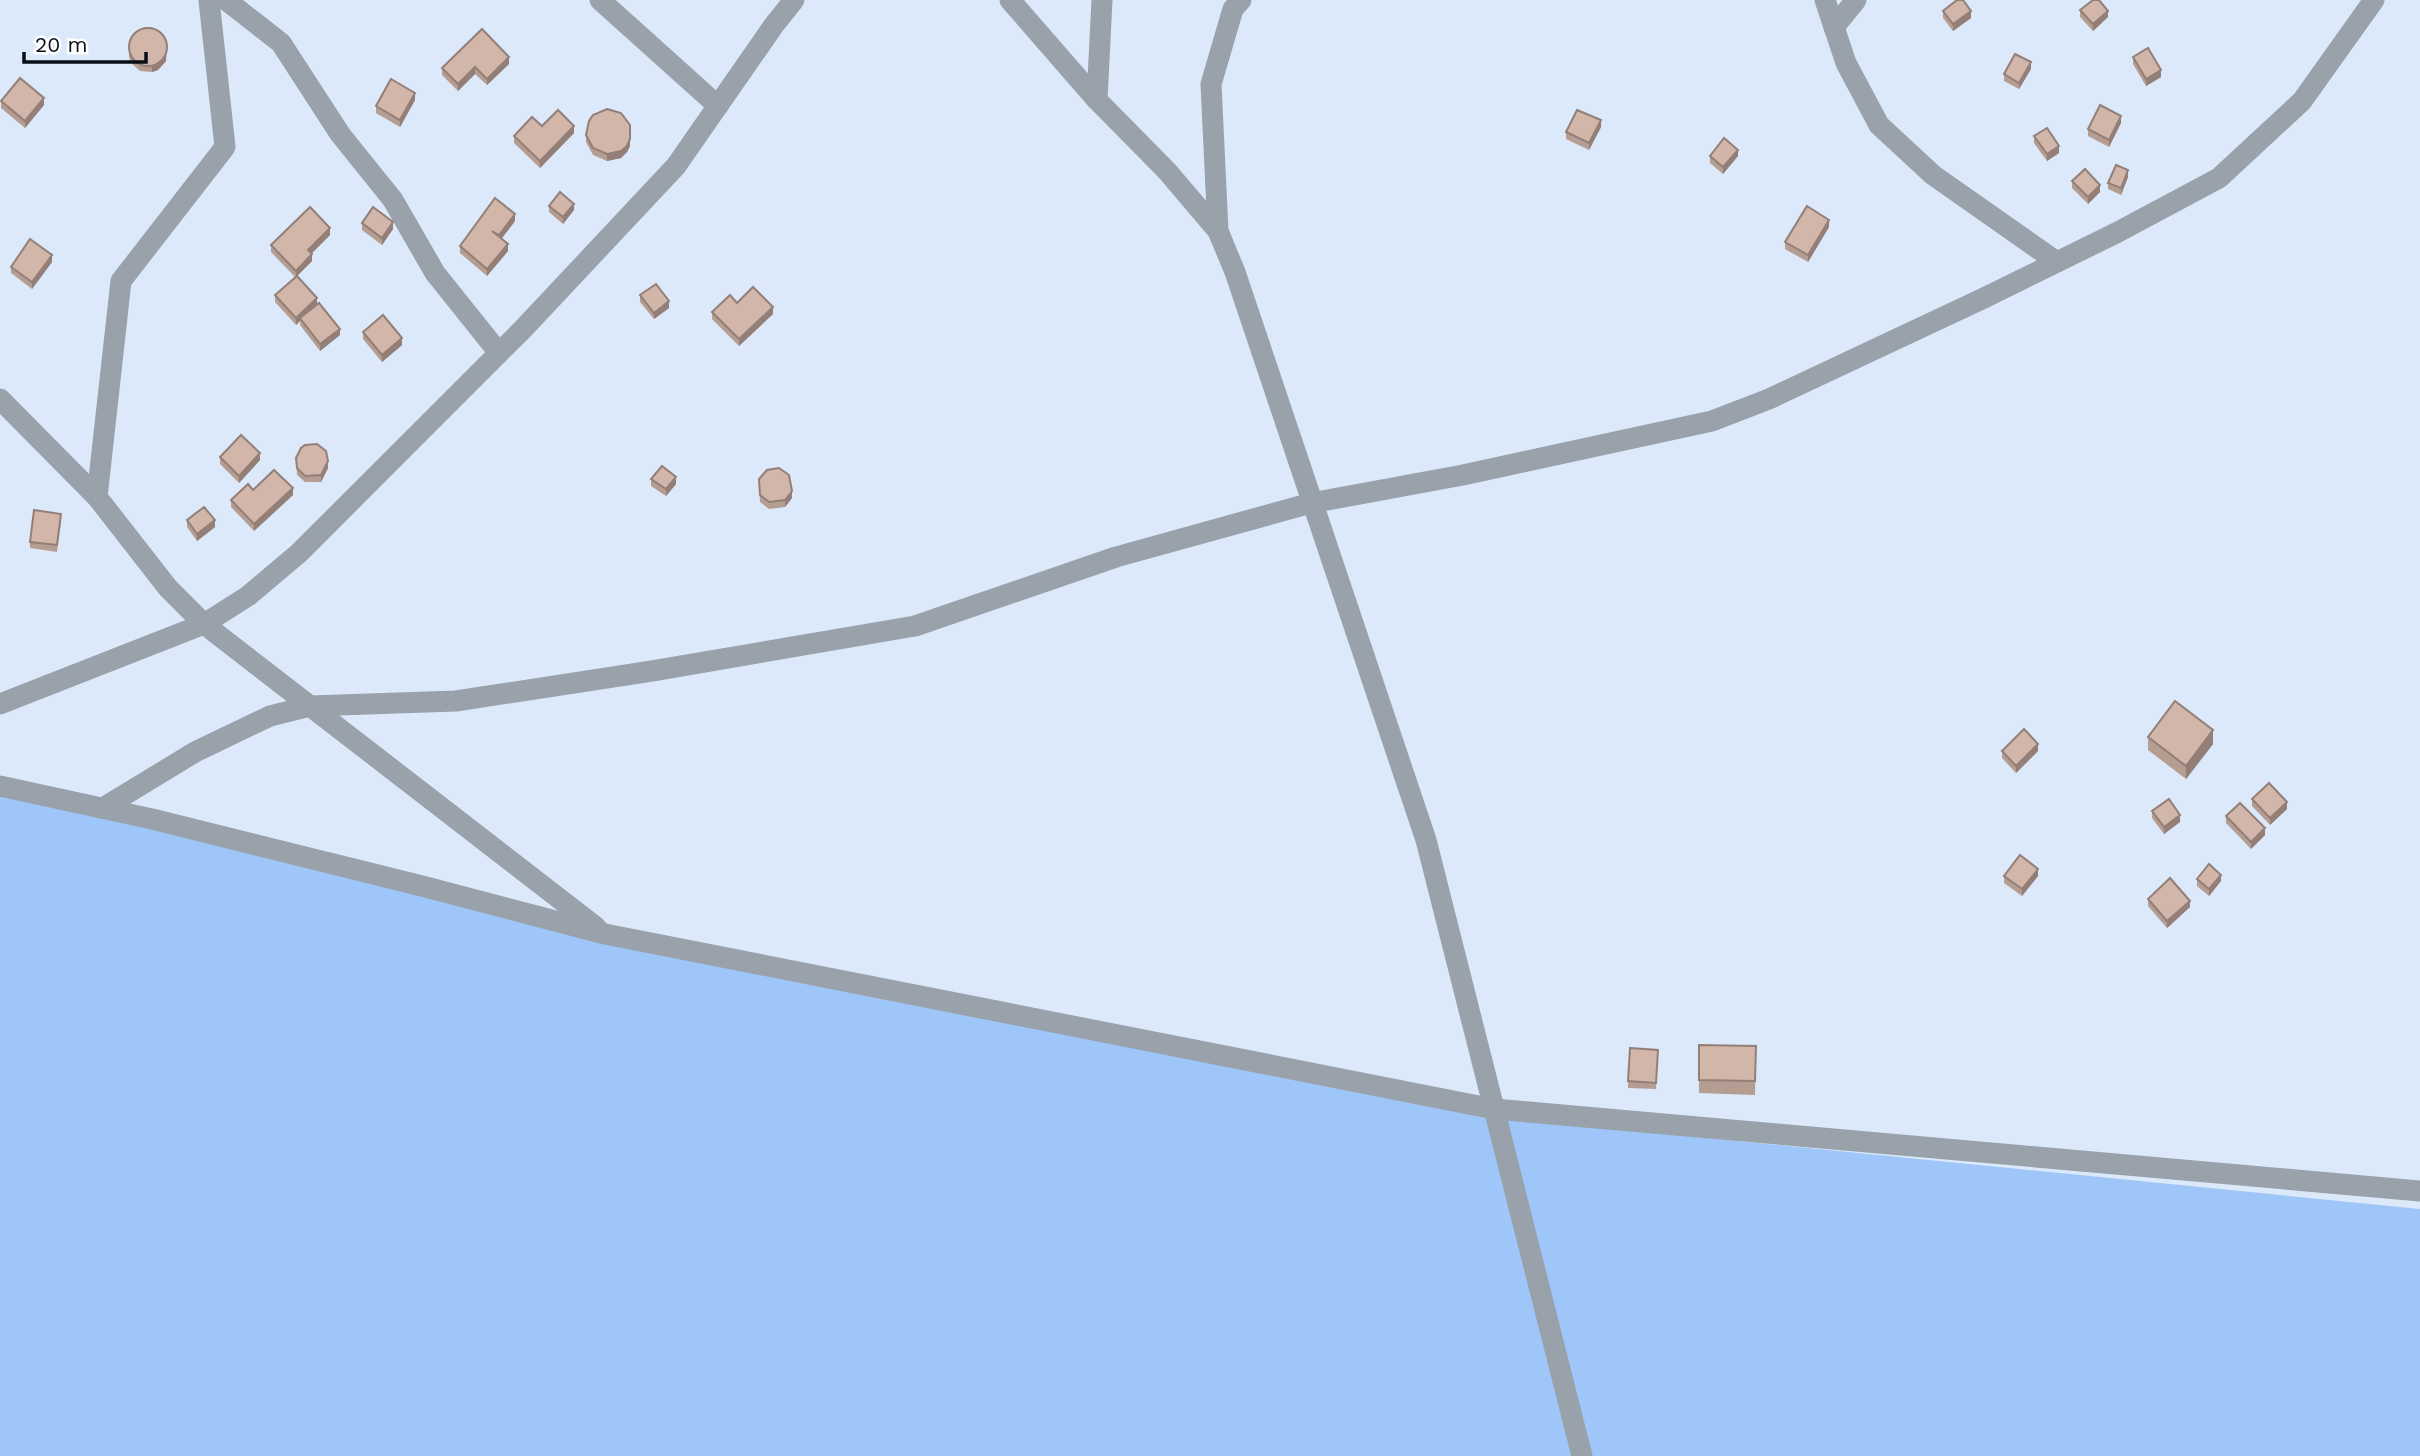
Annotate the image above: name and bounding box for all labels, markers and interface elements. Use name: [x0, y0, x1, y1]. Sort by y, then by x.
scale bar: [24, 21, 147, 65]
text: 20 m: [35, 32, 87, 57]

